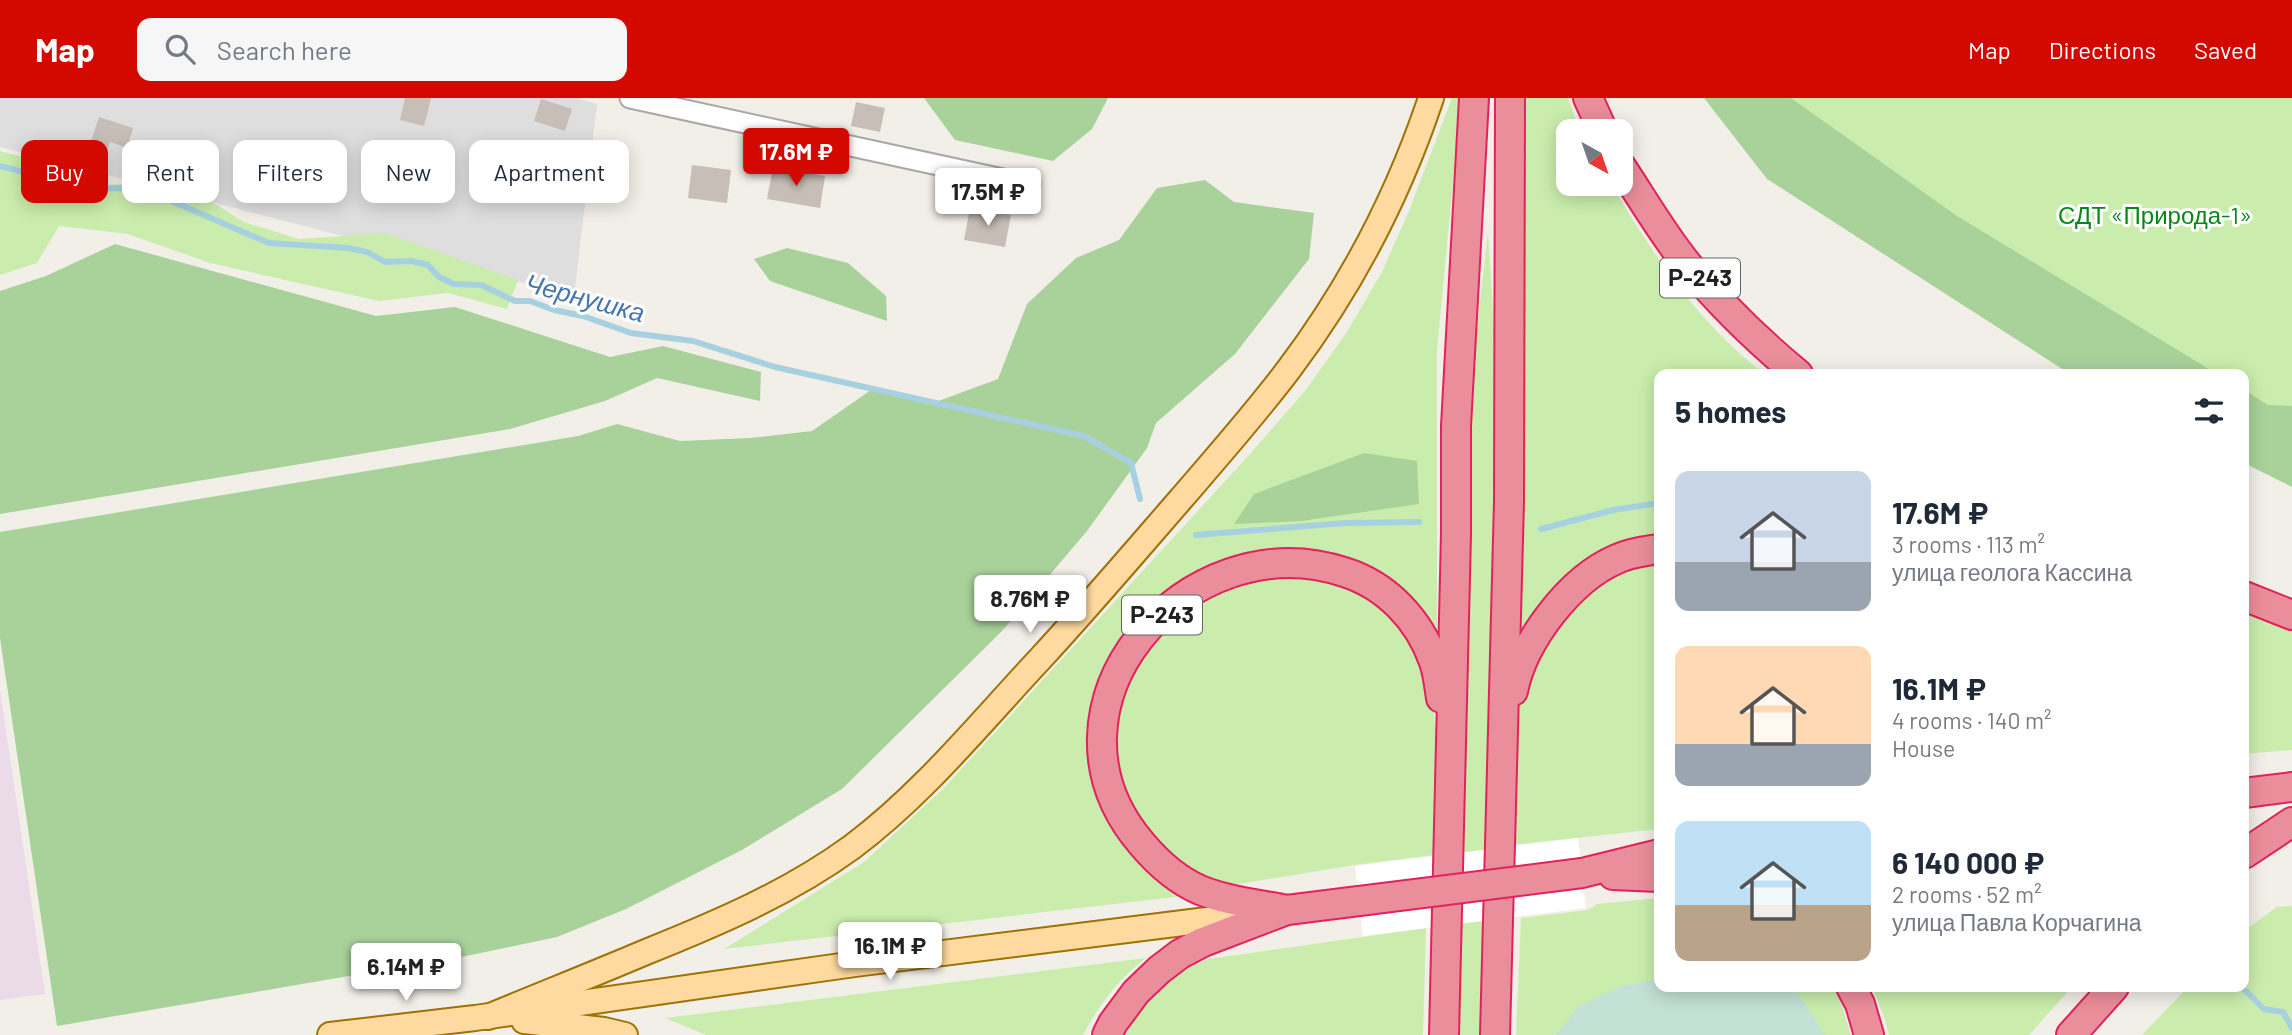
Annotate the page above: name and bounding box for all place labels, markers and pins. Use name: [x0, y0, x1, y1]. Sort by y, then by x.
pin: 17.6M ₽: [731, 129, 861, 188]
pin: 17.5M ₽: [923, 169, 1053, 228]
pin: 8.76M ₽: [965, 575, 1095, 635]
pin: 16.1M ₽: [825, 922, 955, 982]
pin: 6.14M ₽: [341, 944, 471, 1003]

